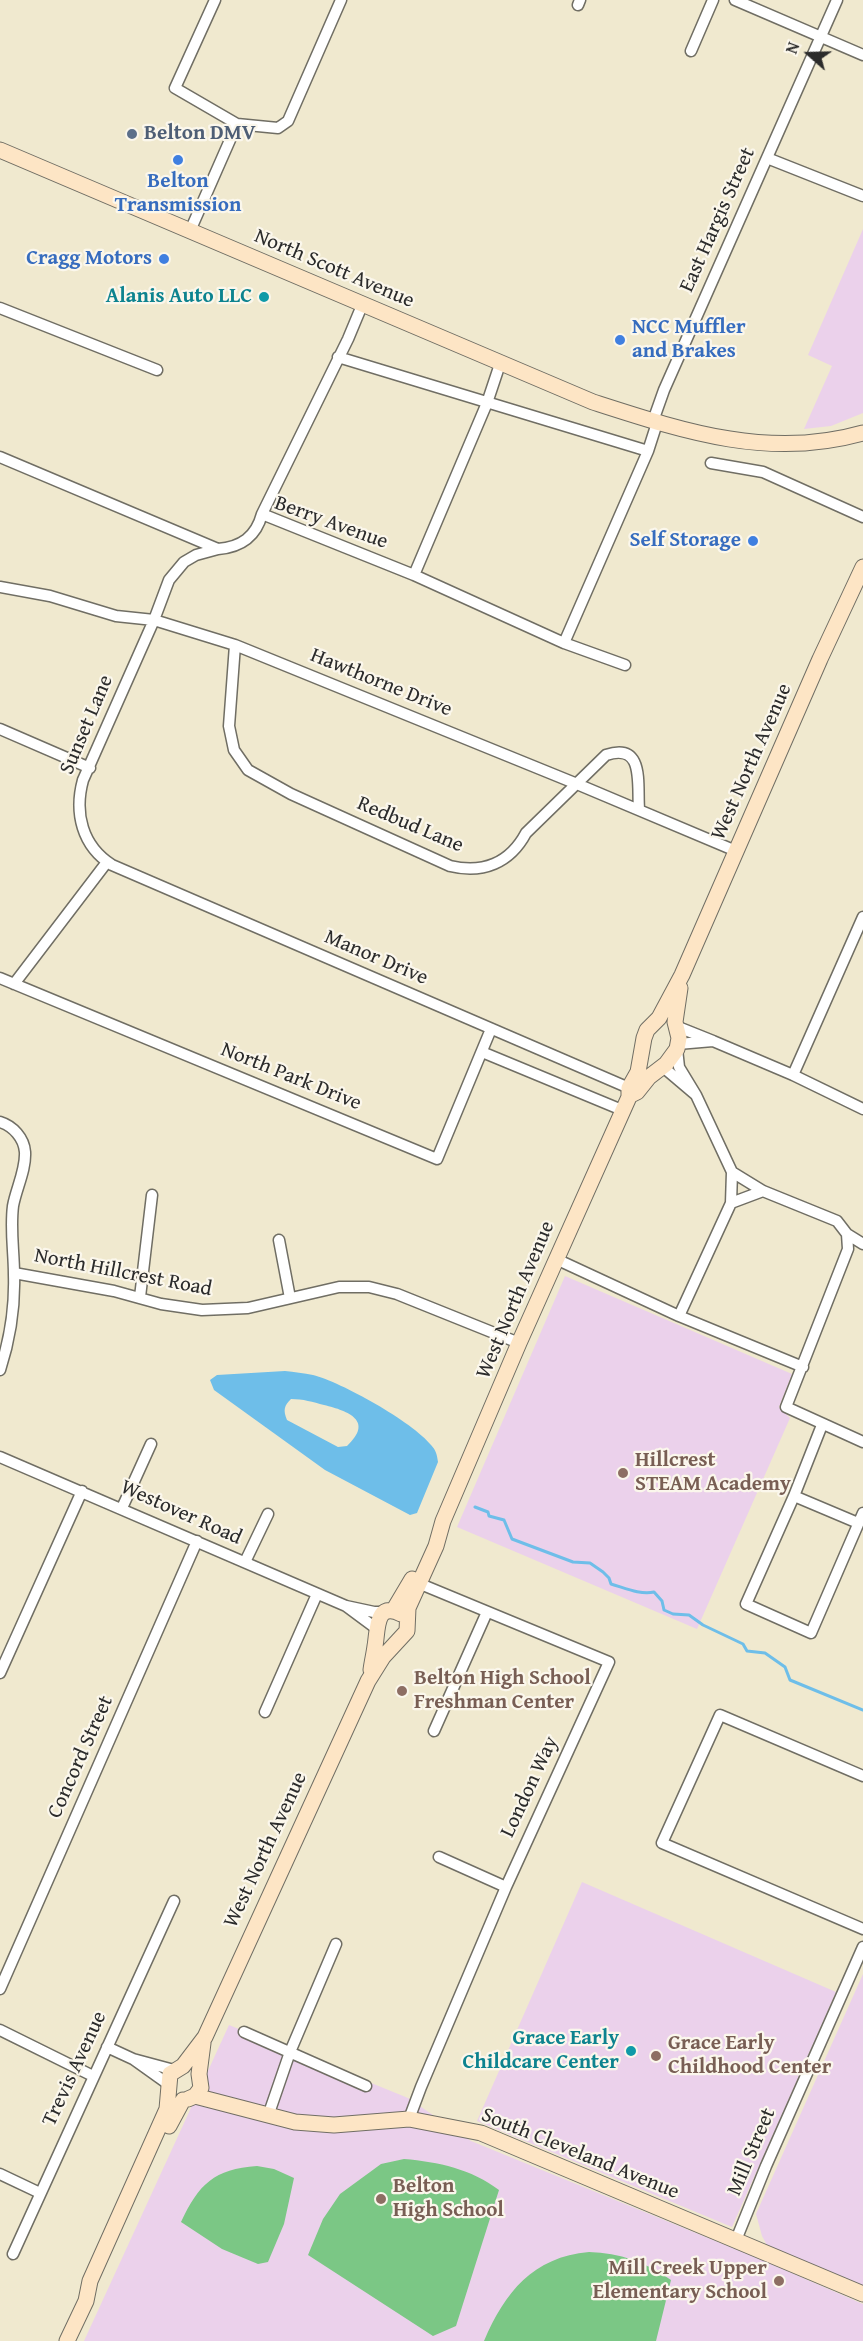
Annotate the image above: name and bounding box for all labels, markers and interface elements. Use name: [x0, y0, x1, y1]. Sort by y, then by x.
north arrow: [779, 24, 839, 84]
text: N: [779, 39, 805, 57]
place label: Belton DMV: [144, 121, 256, 147]
marker: Belton DMV: [125, 127, 139, 141]
street label: East Hargis Street: [675, 144, 761, 296]
marker: Belton Transmission: [171, 153, 185, 167]
place label: Belton Transmission: [115, 169, 241, 219]
street label: North Scott Avenue: [250, 224, 418, 314]
place label: Cragg Motors: [26, 246, 152, 272]
marker: Cragg Motors: [157, 252, 171, 266]
place label: Alanis Auto LLC: [106, 284, 252, 310]
marker: Alanis Auto LLC: [257, 290, 271, 304]
place label: NCC Muffler and Brakes: [632, 315, 746, 365]
marker: NCC Muffler and Brakes: [613, 333, 627, 347]
street label: Berry Avenue: [271, 491, 391, 555]
place label: Self Storage: [629, 528, 741, 554]
marker: Self Storage: [746, 534, 760, 548]
street label: Hawthorne Drive: [307, 643, 455, 723]
street label: Sunset Lane: [55, 672, 119, 778]
street label: West North Avenue: [706, 680, 798, 844]
street label: Redbud Lane: [353, 791, 467, 859]
street label: Manor Drive: [320, 925, 432, 991]
street label: North Park Drive: [217, 1037, 365, 1117]
street label: West North Avenue: [471, 1217, 561, 1383]
street label: North Hillcrest Road: [32, 1243, 214, 1303]
place label: Hillcrest STEAM Academy: [635, 1448, 791, 1498]
marker: Hillcrest STEAM Academy: [616, 1466, 630, 1480]
street label: Westover Road: [117, 1475, 245, 1551]
place label: Belton High School Freshman Center: [414, 1666, 591, 1716]
marker: Belton High School Freshman Center: [395, 1684, 409, 1698]
street label: Concord Street: [43, 1692, 119, 1822]
street label: London Way: [496, 1733, 564, 1841]
street label: West North Avenue: [219, 1768, 313, 1932]
street label: Trevis Avenue: [37, 2008, 113, 2130]
place label: Grace Early Childcare Center: [462, 2026, 619, 2076]
place label: Grace Early Childhood Center: [668, 2031, 831, 2081]
marker: Grace Early Childcare Center: [624, 2044, 638, 2058]
marker: Grace Early Childhood Center: [649, 2049, 663, 2063]
street label: South Cleveland Avenue: [477, 2103, 683, 2205]
street label: Mill Street: [722, 2104, 782, 2200]
place label: Belton High School: [393, 2174, 504, 2224]
marker: Belton High School: [374, 2192, 388, 2206]
place label: Mill Creek Upper Elementary School: [593, 2256, 767, 2306]
marker: Mill Creek Upper Elementary School: [772, 2274, 786, 2288]

